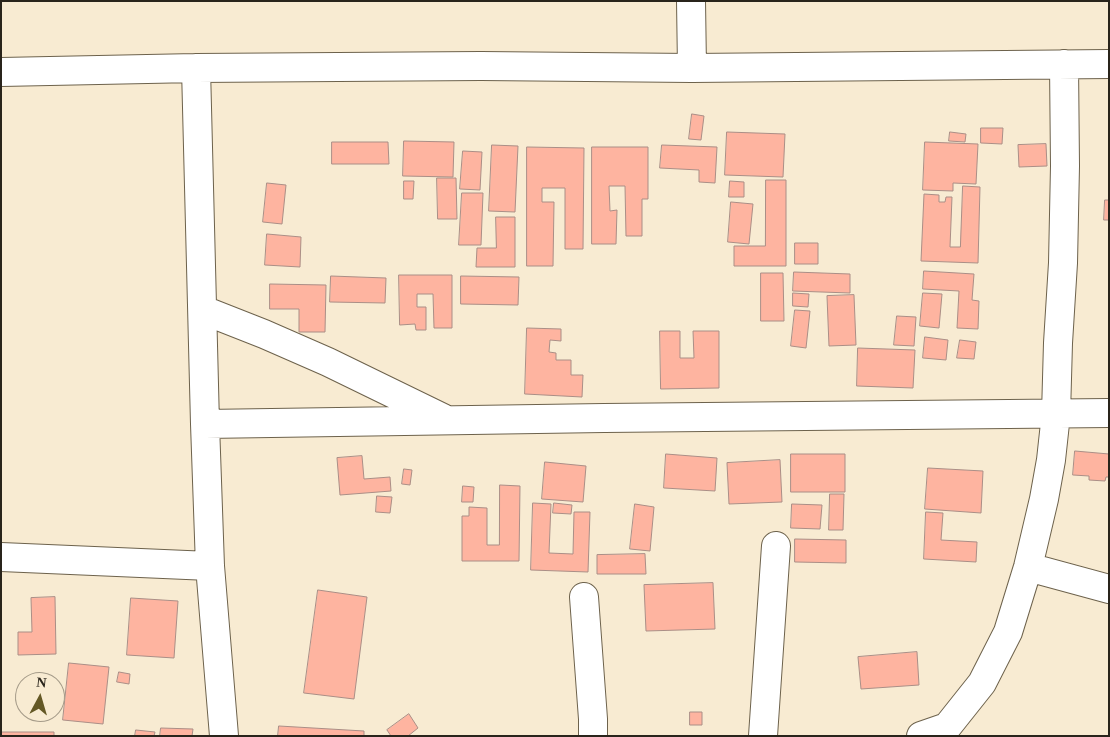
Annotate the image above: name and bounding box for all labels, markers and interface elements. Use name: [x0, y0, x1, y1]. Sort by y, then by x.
north arrow: [15, 672, 65, 722]
text: N: [36, 675, 47, 691]

